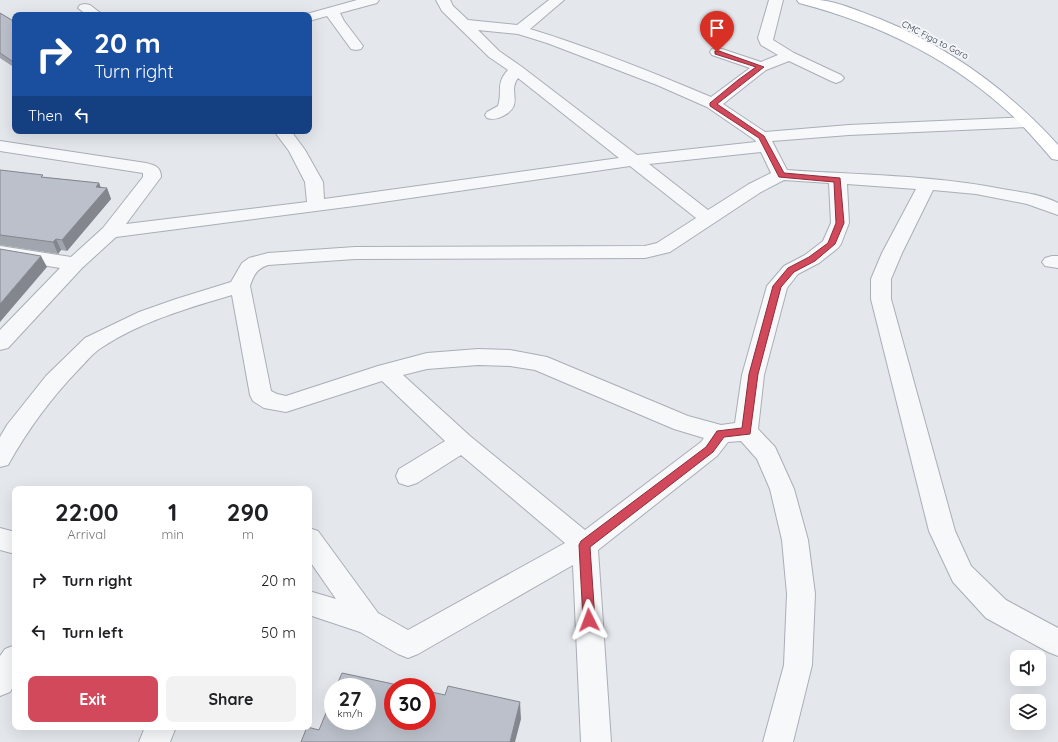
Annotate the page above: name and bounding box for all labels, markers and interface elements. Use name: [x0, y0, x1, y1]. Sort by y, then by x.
pin: [700, 11, 734, 52]
icon: arrive: [706, 17, 728, 39]
street label: CMC Figa to Goro: [900, 18, 970, 61]
text: 20 m: [94, 25, 161, 60]
icon: right: [28, 28, 80, 80]
text: Turn right: [94, 60, 174, 83]
icon: left: [71, 104, 93, 126]
text: Then: [28, 106, 63, 125]
text: 22:00: [55, 497, 118, 527]
text: 1: [168, 497, 177, 527]
text: 290: [227, 497, 269, 527]
text: Arrival: [67, 526, 106, 542]
text: min: [162, 526, 184, 542]
text: m: [242, 526, 254, 542]
icon: right: [28, 569, 50, 591]
text: Turn right: [62, 571, 133, 590]
text: 20 m: [261, 571, 296, 590]
position arrow: [568, 599, 610, 641]
icon: left: [28, 621, 50, 643]
text: Turn left: [62, 623, 124, 642]
text: 50 m: [261, 623, 296, 642]
map controls: [1010, 650, 1046, 730]
button: sound: [1010, 650, 1046, 686]
button: Exit: [28, 676, 158, 722]
button: Share: [166, 676, 296, 722]
speed limit sign: 30: [384, 678, 436, 730]
text: 27: [339, 686, 361, 711]
button: layers: [1010, 694, 1046, 730]
text: km/h: [337, 707, 363, 720]

